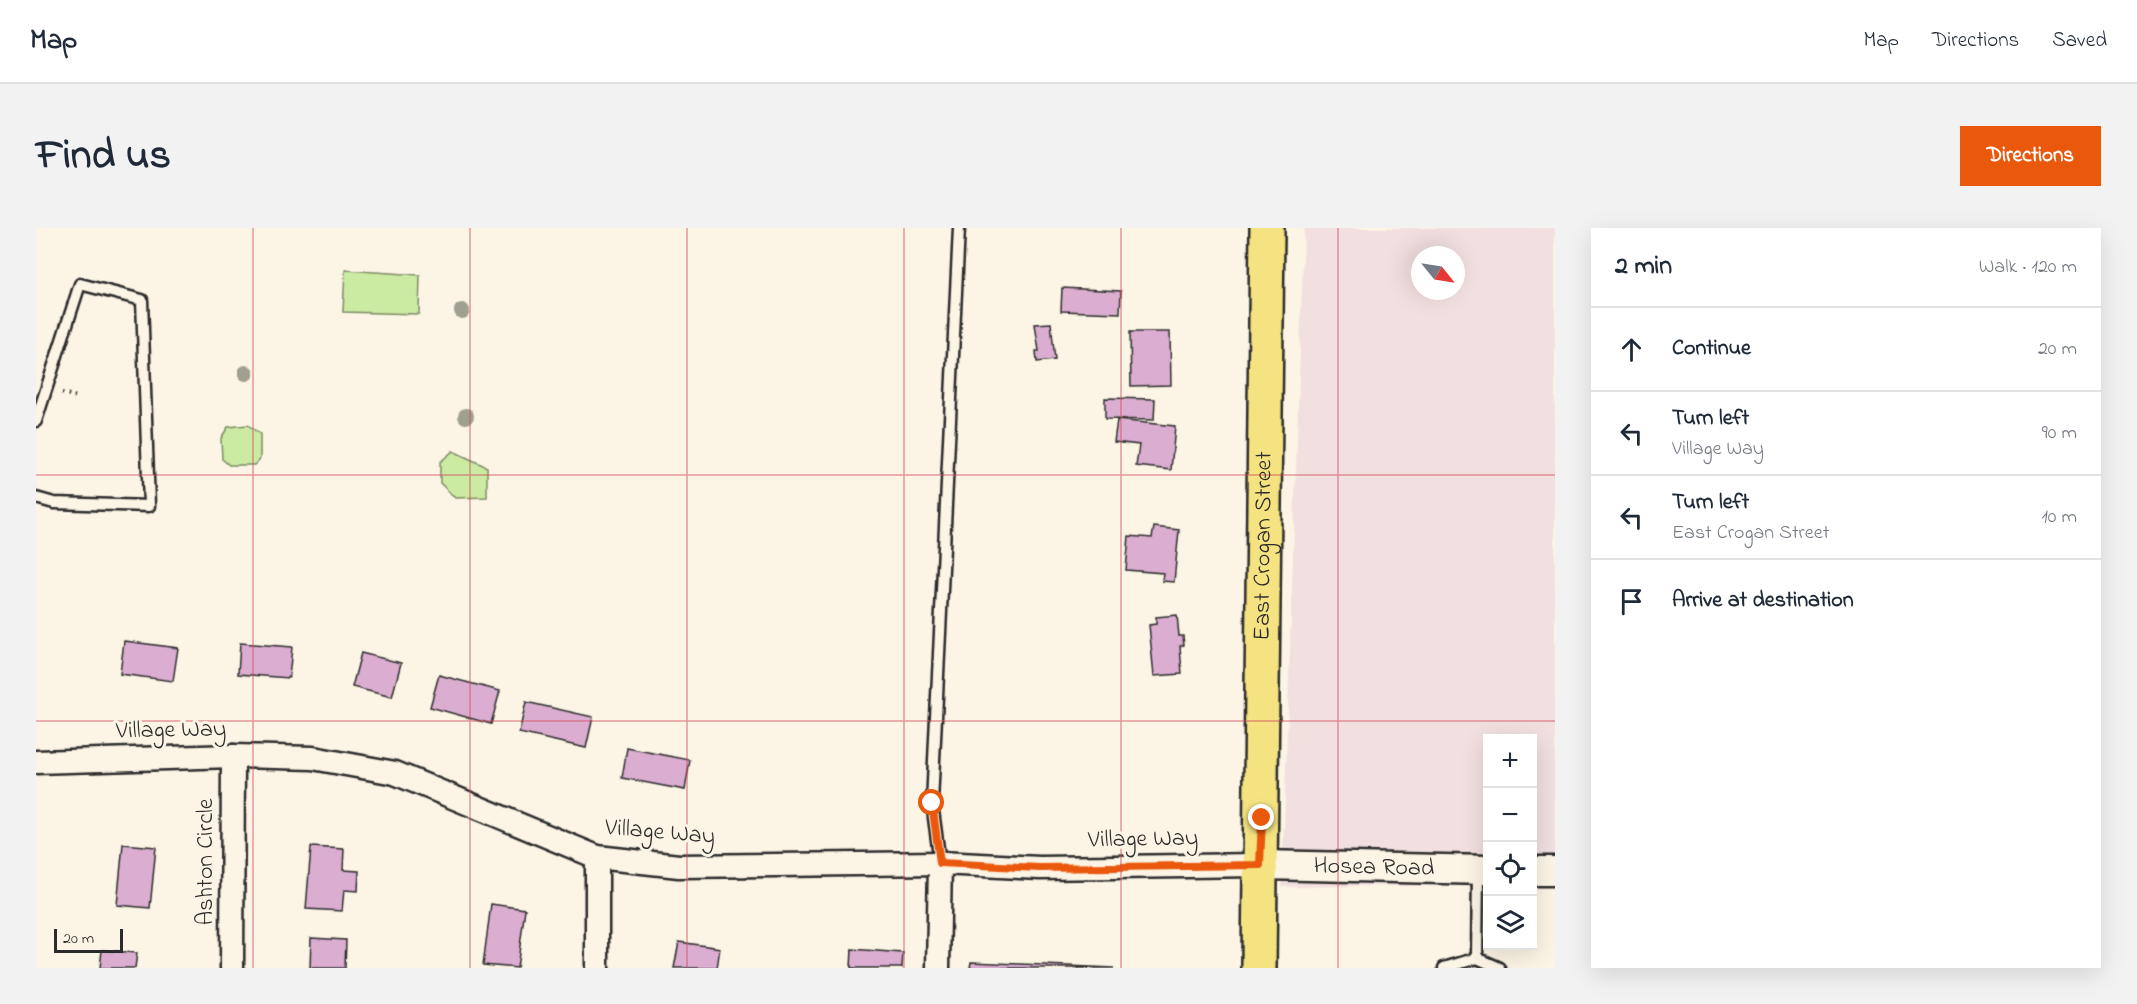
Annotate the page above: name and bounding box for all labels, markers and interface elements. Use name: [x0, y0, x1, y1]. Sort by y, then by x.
text: Map: [30, 21, 77, 62]
text: Map: [1863, 26, 1899, 56]
text: Directions: [1932, 26, 2019, 56]
text: Saved: [2052, 26, 2107, 56]
text: Find us: [36, 126, 171, 187]
button: Directions: [1960, 126, 2101, 186]
north arrow: [1411, 246, 1465, 300]
text: 2 min: [1615, 248, 1672, 286]
text: Walk · 120 m: [1979, 253, 2077, 282]
icon: ahead: [1615, 333, 1648, 366]
text: Continue: [1672, 333, 1751, 365]
text: 20 m: [2038, 335, 2077, 364]
text: Turn left: [1672, 403, 1749, 435]
icon: left: [1615, 417, 1648, 450]
text: 90 m: [2042, 419, 2077, 448]
text: Village Way: [1672, 435, 1764, 464]
street label: East Crogan Street: [1245, 451, 1282, 641]
text: Turn left: [1672, 487, 1749, 519]
icon: left: [1615, 501, 1648, 534]
text: 10 m: [2041, 503, 2077, 532]
text: East Crogan Street: [1672, 519, 1829, 548]
icon: arrive: [1615, 585, 1648, 618]
text: Arrive at destination: [1672, 585, 1854, 617]
street label: Village Way: [115, 713, 226, 750]
map controls: [1483, 734, 1537, 950]
button: +: [1483, 734, 1537, 788]
button: −: [1483, 788, 1537, 842]
route start: [918, 789, 944, 815]
street label: Ashton Circle: [189, 798, 224, 926]
route end: [1248, 804, 1274, 830]
street label: Village Way: [602, 811, 716, 856]
street label: Village Way: [1087, 822, 1198, 859]
button: locate: [1483, 842, 1537, 896]
street label: Hosea Road: [1313, 849, 1435, 886]
button: layers: [1483, 896, 1537, 950]
scale bar: [54, 926, 123, 954]
text: 20 m: [63, 927, 94, 951]

